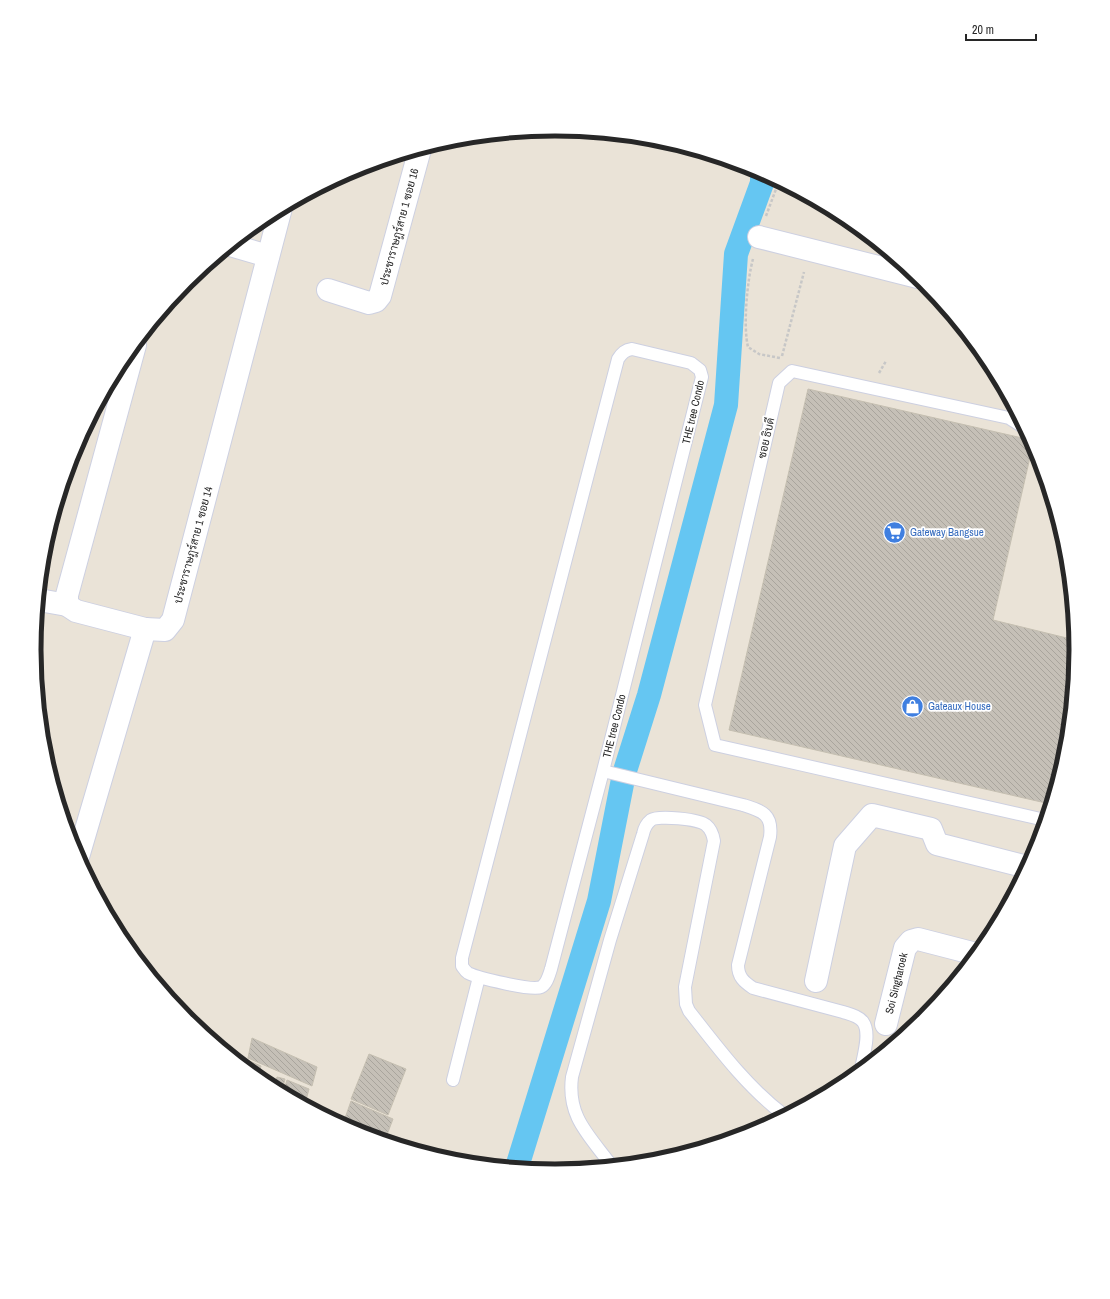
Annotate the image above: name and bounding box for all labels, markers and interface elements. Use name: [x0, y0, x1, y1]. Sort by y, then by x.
scale bar: [966, 16, 1036, 42]
text: 20 m: [972, 22, 994, 38]
street label: ประชาราษฎร์สาย 1 ซอย 16: [376, 167, 422, 287]
street label: THE tree Condo: [679, 379, 707, 445]
street label: ซอย ธิบดี: [754, 416, 778, 460]
street label: ประชาราษฎร์สาย 1 ซอย 14: [170, 485, 216, 605]
supermarket icon: Gateway Bangsue: [881, 519, 907, 545]
place label: Gateway Bangsue: [910, 525, 984, 539]
street label: THE tree Condo: [599, 693, 629, 759]
shop icon: Gateaux House: [900, 693, 926, 719]
place label: Gateaux House: [928, 699, 991, 713]
street label: Soi Singharoek: [882, 951, 911, 1015]

